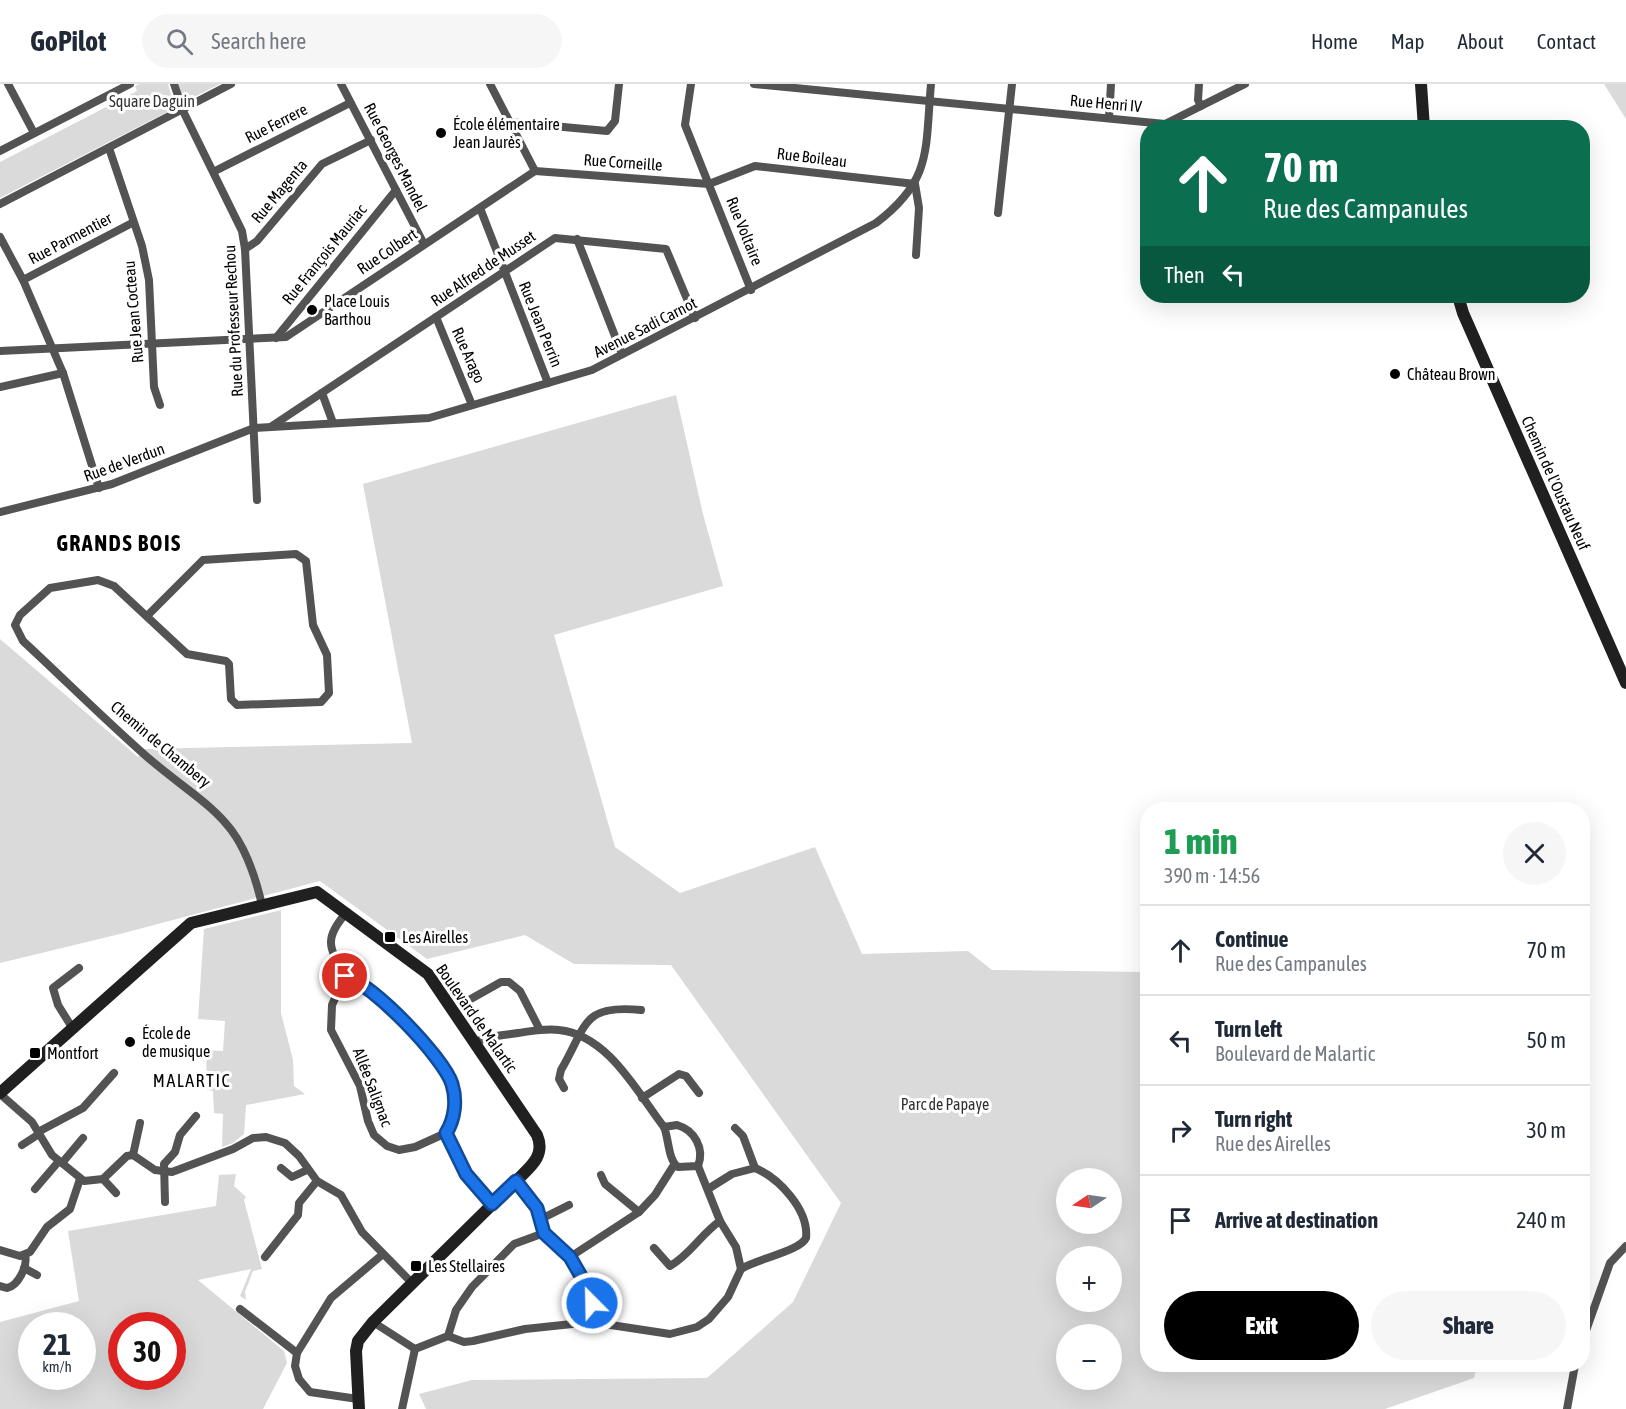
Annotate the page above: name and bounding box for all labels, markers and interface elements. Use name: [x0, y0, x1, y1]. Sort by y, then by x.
search box: [142, 14, 562, 68]
text: GoPilot: [30, 25, 106, 57]
icon: search: [163, 25, 196, 58]
text: Search here: [211, 28, 306, 54]
text: Home: [1311, 29, 1358, 53]
text: Map: [1391, 29, 1425, 53]
text: About: [1458, 29, 1504, 53]
text: Contact: [1537, 29, 1596, 53]
street label: Rue Henri IV: [1069, 91, 1143, 115]
park label: Square Daguin: [109, 92, 195, 111]
street label: Rue Ferrere: [242, 100, 310, 146]
street label: Rue Georges Mandel: [360, 100, 431, 215]
place label: École élémentaire Jean Jaurès: [453, 115, 560, 151]
marker: École élémentaire Jean Jaurès: [434, 126, 448, 140]
text: 70 m: [1263, 143, 1338, 191]
street label: Rue Boileau: [776, 144, 848, 170]
icon: ahead: [1164, 144, 1242, 222]
street label: Rue Corneille: [583, 150, 663, 174]
street label: Rue Magenta: [247, 156, 311, 227]
text: Rue des Campanules: [1263, 193, 1468, 224]
street label: Rue Voltaire: [723, 194, 767, 268]
street label: Rue François Mauriac: [278, 200, 371, 308]
street label: Rue Parmentier: [25, 208, 115, 267]
street label: Rue Colbert: [354, 224, 421, 278]
street label: Rue Alfred de Musset: [427, 226, 539, 310]
street label: Rue du Professeur Rechou: [220, 245, 246, 397]
icon: left: [1217, 258, 1250, 291]
street label: Rue Jean Cocteau: [120, 260, 146, 364]
text: Then: [1164, 262, 1205, 288]
street label: Rue Jean Perrin: [516, 279, 566, 369]
place label: Place Louis Barthou: [324, 292, 390, 328]
street label: Avenue Sadi Carnot: [590, 293, 700, 361]
marker: Place Louis Barthou: [305, 303, 319, 317]
street label: Rue Arago: [448, 324, 489, 386]
place label: Château Brown: [1407, 365, 1495, 383]
marker: Château Brown: [1388, 367, 1402, 381]
street label: Chemin de l'Oustau Neuf: [1518, 413, 1594, 553]
street label: Rue de Verdun: [81, 439, 167, 485]
district label: GRANDS BOIS: [56, 530, 182, 556]
street label: Chemin de Chambery: [107, 697, 215, 792]
text: 1 min: [1164, 820, 1238, 862]
button: close: [1503, 822, 1566, 885]
text: 390 m · 14:56: [1164, 864, 1260, 887]
text: Continue: [1215, 926, 1289, 952]
place label: Les Airelles: [402, 928, 468, 946]
marker: Les Airelles: [383, 930, 397, 944]
icon: ahead: [1164, 934, 1197, 967]
text: 70 m: [1526, 937, 1566, 963]
pin: [319, 950, 370, 1001]
text: Rue des Campanules: [1215, 952, 1367, 975]
icon: arrive: [328, 959, 361, 992]
street label: Boulevard de Malartic: [433, 960, 521, 1076]
text: Turn left: [1215, 1016, 1282, 1042]
place label: École de de musique: [142, 1024, 210, 1061]
icon: left: [1164, 1024, 1197, 1057]
text: 50 m: [1526, 1027, 1566, 1053]
marker: École de de musique: [123, 1035, 137, 1049]
text: Boulevard de Malartic: [1215, 1042, 1375, 1065]
place label: Montfort: [47, 1044, 99, 1062]
street label: Allée Salignac: [349, 1045, 396, 1129]
marker: Montfort: [28, 1046, 42, 1060]
district label: MALARTIC: [153, 1070, 231, 1091]
park label: Parc de Papaye: [901, 1095, 989, 1114]
text: Turn right: [1215, 1106, 1292, 1132]
icon: right: [1164, 1114, 1197, 1147]
text: 30 m: [1526, 1117, 1566, 1143]
text: Rue des Airelles: [1215, 1132, 1331, 1155]
north arrow: [1056, 1168, 1122, 1234]
map controls: [1056, 1168, 1122, 1390]
icon: arrive: [1164, 1204, 1197, 1237]
text: Arrive at destination: [1215, 1207, 1378, 1233]
text: 240 m: [1516, 1207, 1566, 1233]
button: +: [1056, 1246, 1122, 1312]
place label: Les Stellaires: [428, 1257, 505, 1275]
marker: Les Stellaires: [409, 1259, 423, 1273]
position arrow: [560, 1271, 624, 1335]
button: Exit: [1164, 1291, 1359, 1360]
button: Share: [1371, 1291, 1566, 1360]
speed limit sign: 30: [108, 1312, 186, 1390]
button: −: [1056, 1324, 1122, 1390]
text: 21: [43, 1327, 71, 1361]
text: km/h: [42, 1358, 72, 1375]

